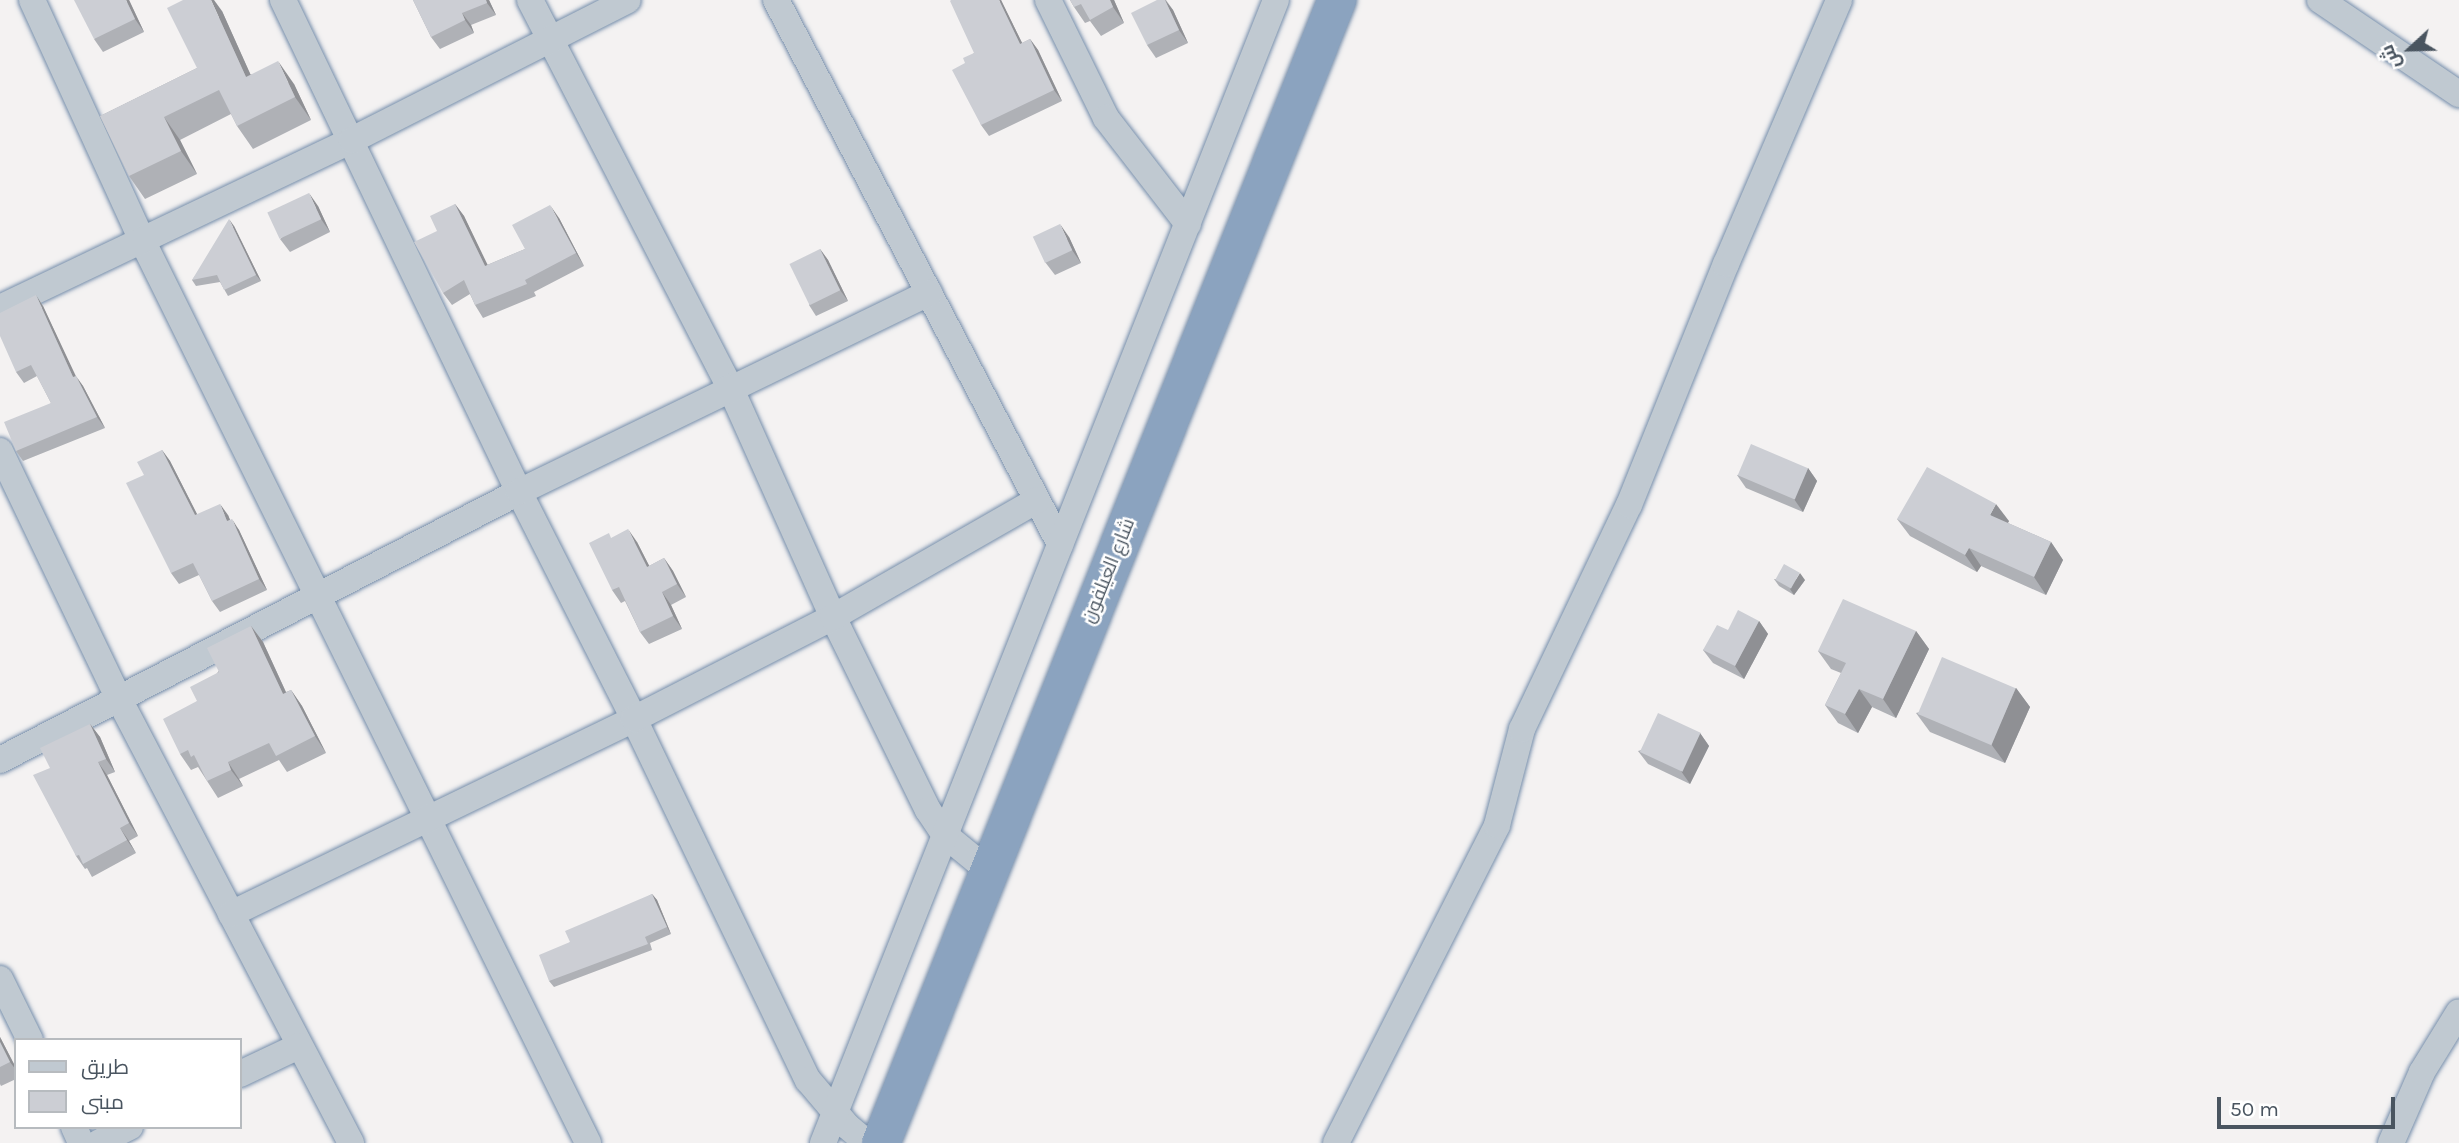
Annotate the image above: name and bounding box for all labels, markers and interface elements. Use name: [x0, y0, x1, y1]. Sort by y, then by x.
north arrow: [2375, 14, 2445, 84]
text: ش: [2376, 41, 2405, 72]
street label: شارع العيلفون: [1078, 515, 1140, 627]
legend: [14, 1038, 242, 1129]
text: طريق: [81, 1055, 129, 1079]
scale bar: [2221, 1084, 2400, 1128]
text: مبنى: [81, 1090, 124, 1114]
text: 50 m: [2230, 1097, 2279, 1121]

